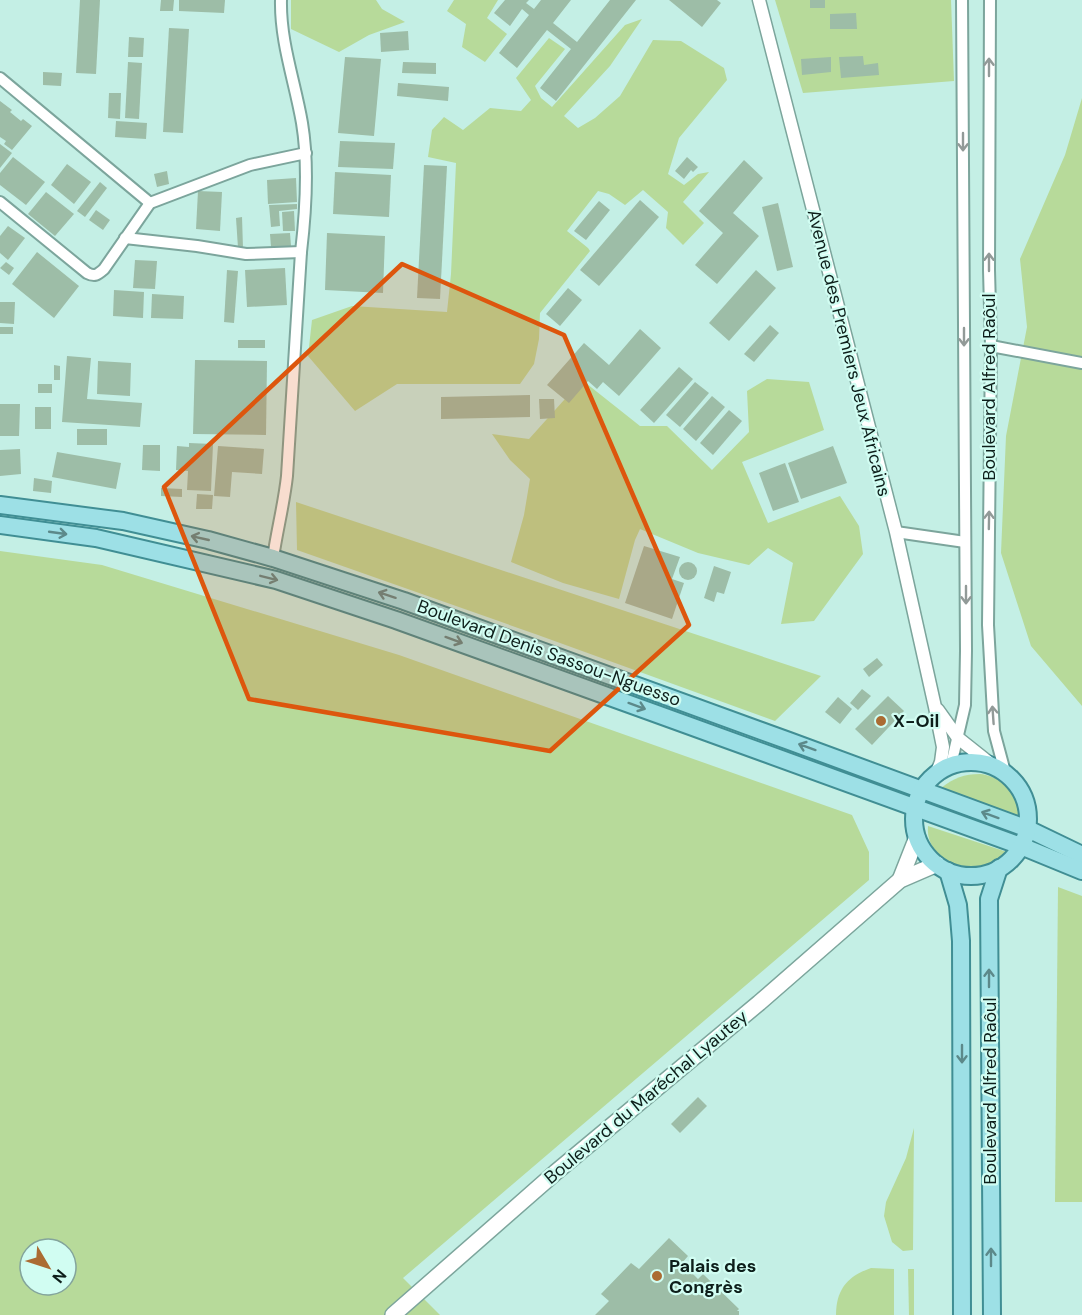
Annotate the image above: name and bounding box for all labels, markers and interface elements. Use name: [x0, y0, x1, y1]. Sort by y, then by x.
one-way arrow: [983, 58, 995, 78]
one-way arrow: [957, 132, 968, 152]
street label: Avenue des Premiers Jeux Africains: [802, 207, 896, 499]
one-way arrow: [983, 253, 995, 273]
street label: Boulevard Alfred Raôul: [977, 294, 1001, 480]
one-way arrow: [958, 327, 969, 347]
one-way arrow: [983, 511, 995, 531]
one-way arrow: [48, 527, 67, 538]
one-way arrow: [191, 532, 210, 544]
one-way arrow: [259, 573, 278, 585]
one-way arrow: [960, 585, 972, 605]
one-way arrow: [378, 589, 397, 600]
street label: Boulevard Denis Sassou-Nguesso: [414, 594, 684, 712]
one-way arrow: [444, 636, 463, 647]
one-way arrow: [627, 702, 646, 713]
one-way arrow: [987, 706, 998, 726]
place label: X-Oil: [893, 709, 939, 733]
marker: X-Oil: [874, 714, 888, 728]
one-way arrow: [798, 741, 817, 752]
one-way arrow: [981, 809, 1000, 820]
one-way arrow: [983, 968, 995, 988]
street label: Boulevard Alfred Raôul: [978, 998, 1002, 1184]
street label: Boulevard du Maréchal Lyautey: [539, 1005, 753, 1189]
one-way arrow: [956, 1043, 968, 1063]
north arrow: [18, 1237, 78, 1297]
one-way arrow: [985, 1247, 997, 1267]
place label: Palais des Congrès: [669, 1254, 756, 1299]
text: N: [47, 1265, 71, 1287]
marker: Palais des Congrès: [650, 1269, 664, 1283]

